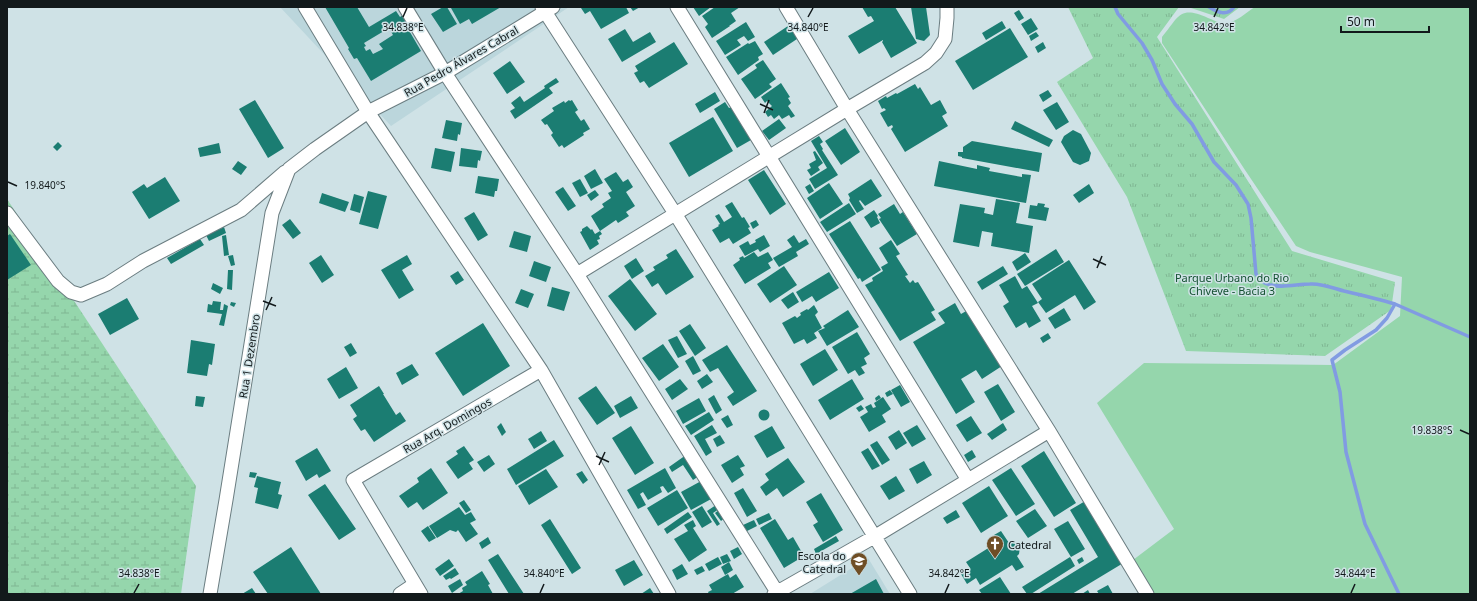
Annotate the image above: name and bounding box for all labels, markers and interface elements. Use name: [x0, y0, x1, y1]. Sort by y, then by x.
scale bar: [1341, 8, 1429, 34]
text: 50 m: [1347, 13, 1375, 30]
text: 34.838°E: [382, 20, 424, 34]
text: 34.840°E: [787, 20, 829, 34]
text: 34.842°E: [1193, 20, 1235, 34]
street label: Rua Pedro Álvares Cabral: [401, 22, 521, 100]
text: 19.840°S: [24, 178, 66, 192]
park label: Parque Urbano do Rio Chiveve - Bacia 3: [1175, 270, 1289, 298]
street label: Rua 1 Dezembro: [235, 312, 263, 399]
street label: Rua Arq. Domingos: [400, 394, 494, 456]
text: 19.838°S: [1411, 423, 1453, 437]
church icon: Catedral: [985, 534, 1005, 559]
place label: Catedral: [1008, 537, 1051, 552]
place label: Escola do Catedral: [797, 548, 846, 576]
school or university icon: Escola do Catedral: [849, 551, 869, 576]
text: 34.838°E: [118, 566, 160, 580]
text: 34.840°E: [523, 566, 565, 580]
text: 34.842°E: [928, 566, 970, 580]
text: 34.844°E: [1334, 566, 1376, 580]

